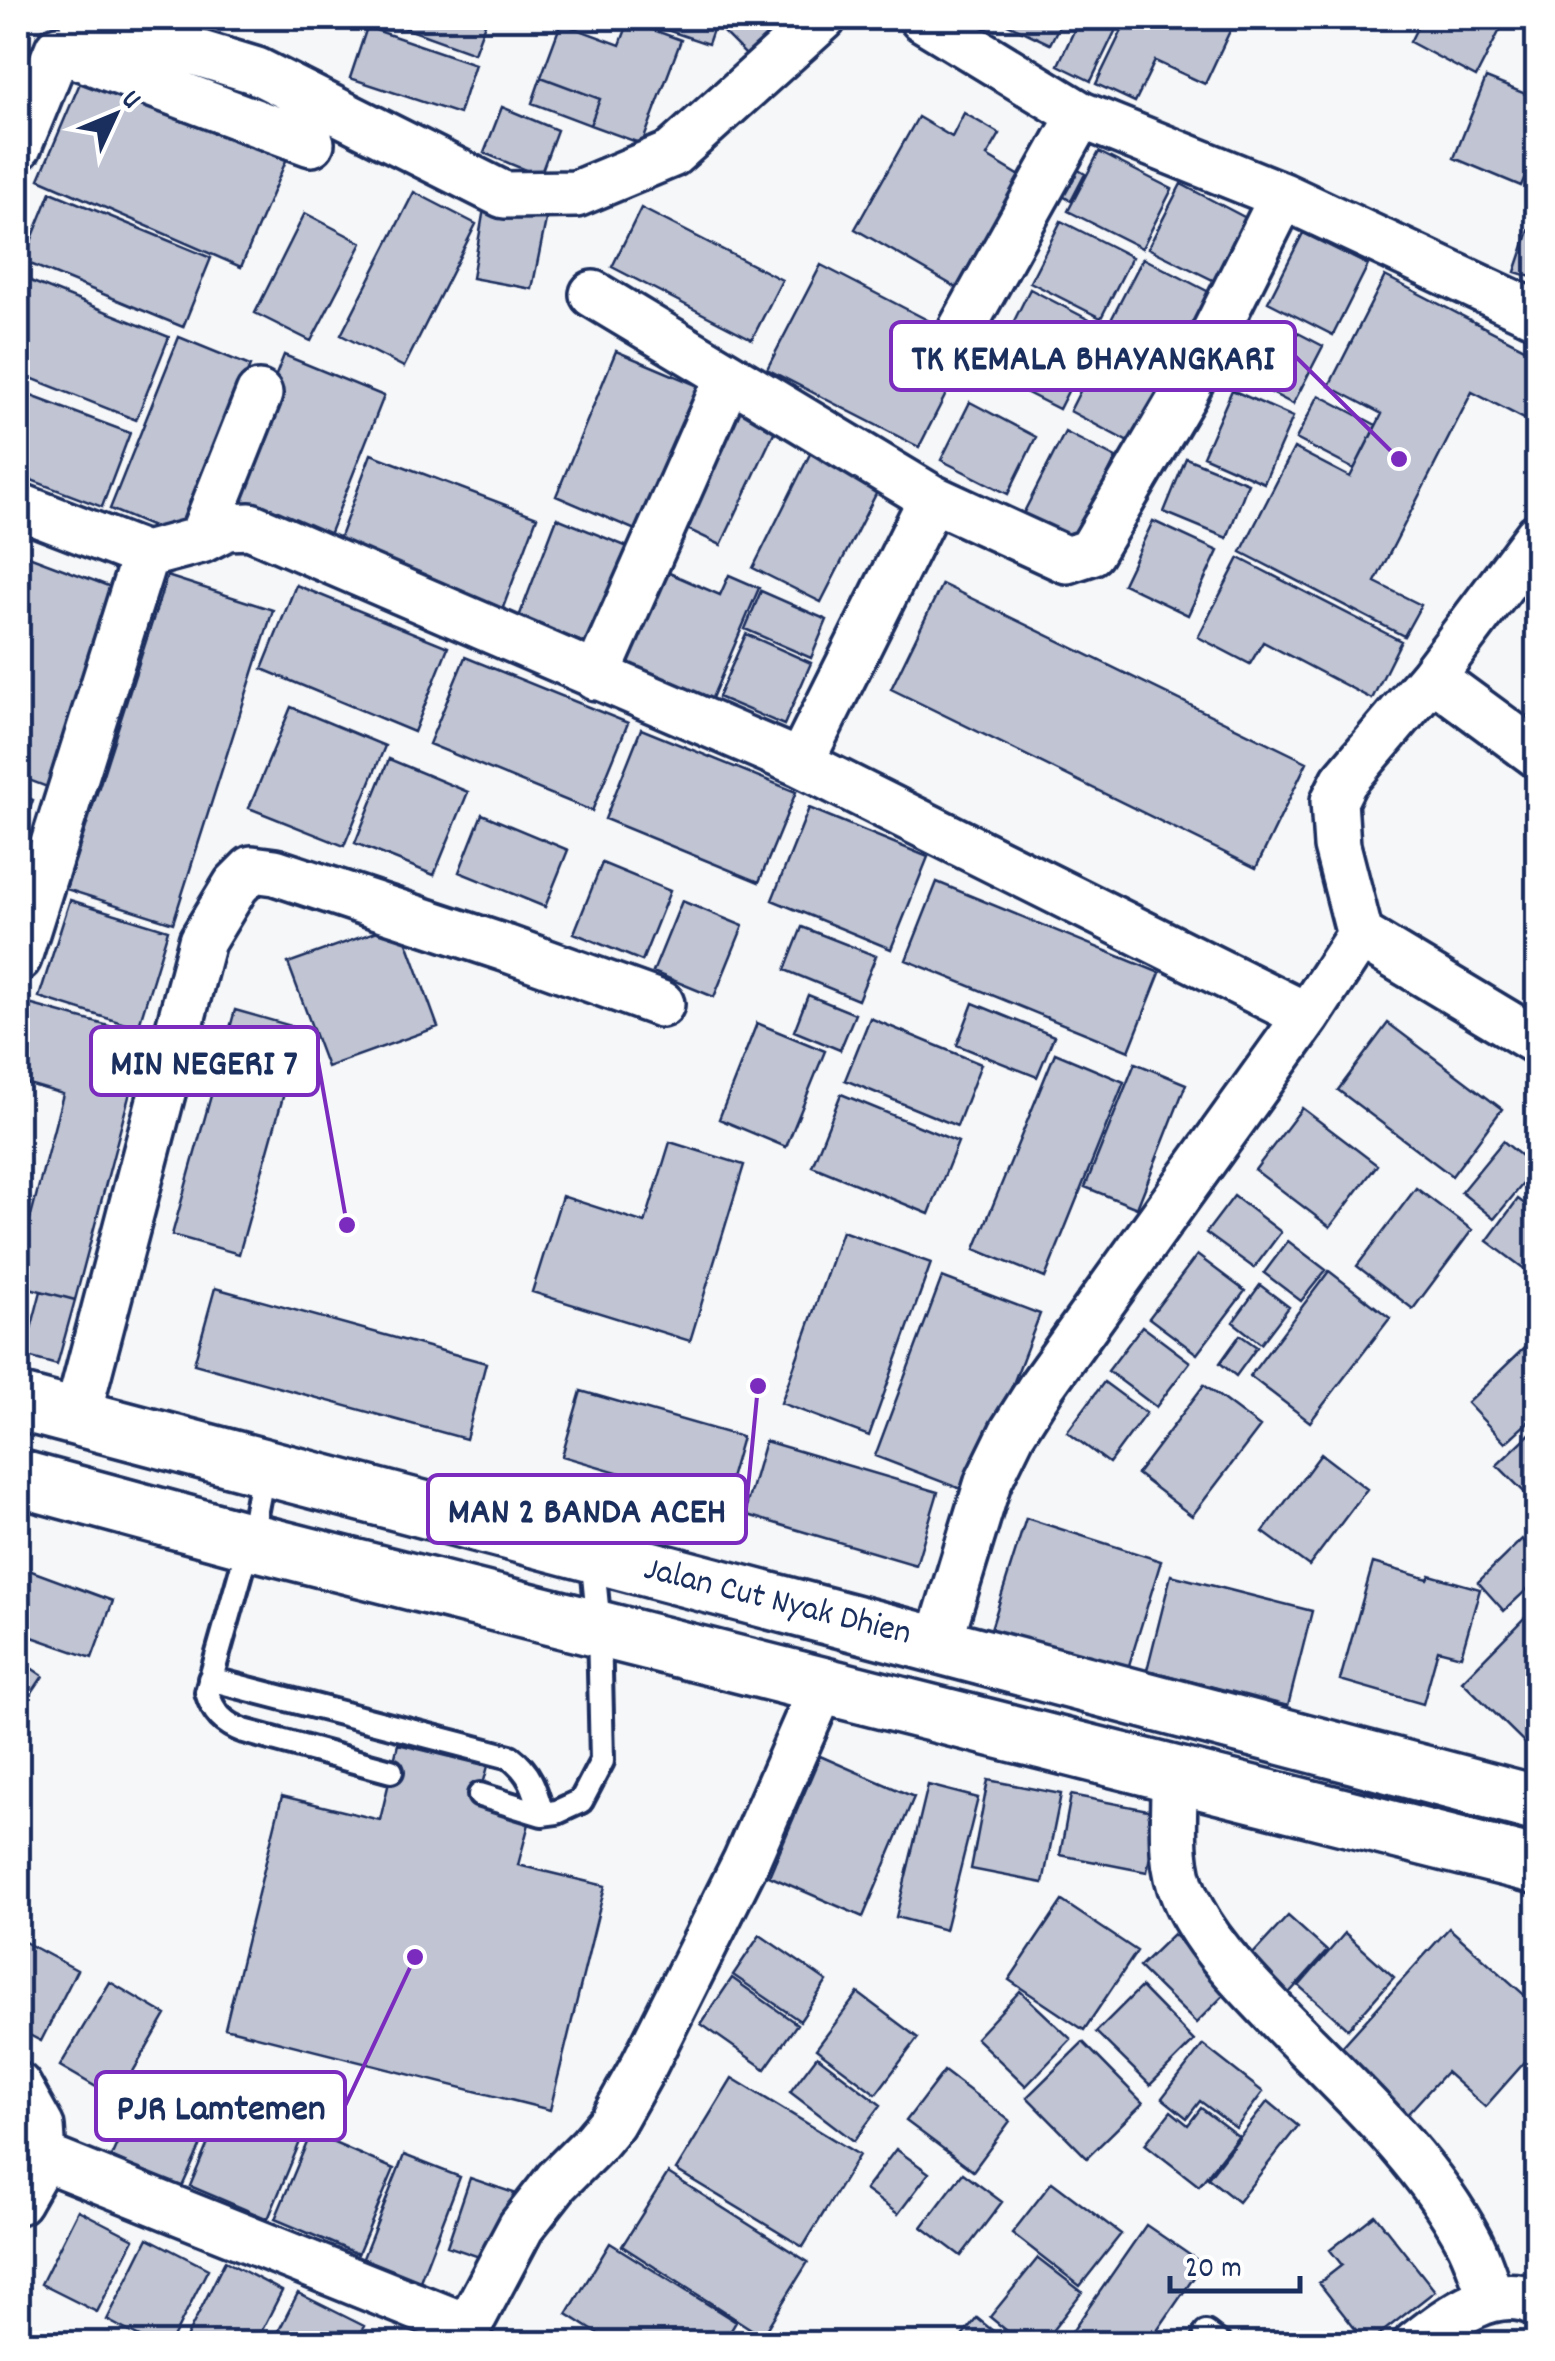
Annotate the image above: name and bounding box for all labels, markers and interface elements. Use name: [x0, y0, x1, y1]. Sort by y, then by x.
north arrow: [65, 65, 165, 165]
text: U: [110, 82, 148, 120]
callout: TK KEMALA BHAYANGKARI: [891, 322, 1295, 390]
text: TK KEMALA BHAYANGKARI: [911, 334, 1275, 389]
callout: MIN NEGERI 7: [91, 1027, 318, 1095]
text: MIN NEGERI 7: [110, 1039, 298, 1094]
callout: MAN 2 BANDA ACEH: [428, 1475, 746, 1543]
text: MAN 2 BANDA ACEH: [448, 1487, 726, 1542]
street label: Jalan Cut Nyak Dhien: [638, 1546, 916, 1660]
callout: PJR Lamtemen: [96, 2072, 345, 2140]
text: PJR Lamtemen: [117, 2084, 325, 2139]
scale bar: [1170, 2231, 1300, 2293]
text: 20 m: [1185, 2249, 1242, 2292]

